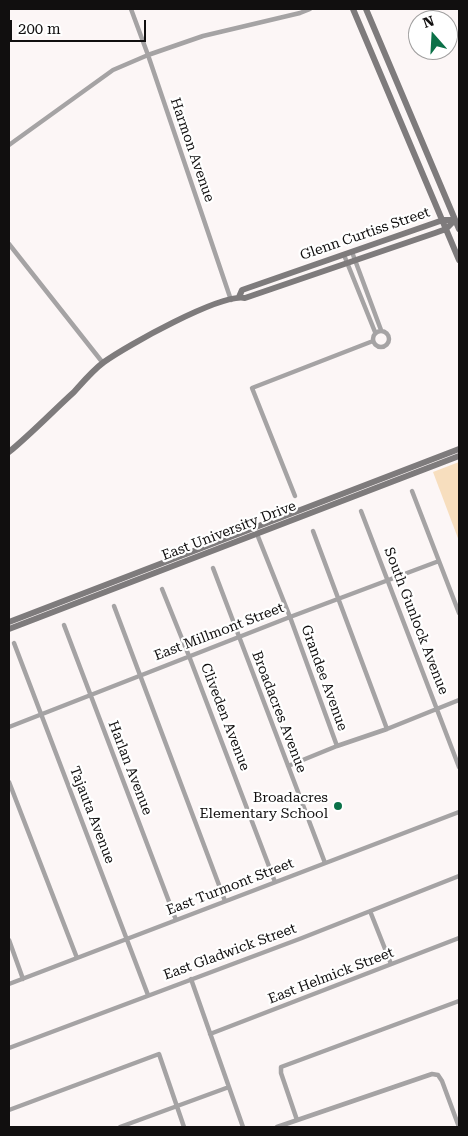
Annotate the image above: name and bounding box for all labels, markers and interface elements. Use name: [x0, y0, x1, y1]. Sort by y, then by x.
scale bar: [12, 10, 149, 42]
north arrow: [408, 10, 458, 60]
text: N: [421, 12, 436, 31]
text: 200 m: [18, 20, 61, 38]
street label: Harmon Avenue: [166, 96, 218, 204]
street label: Glenn Curtiss Street: [298, 204, 432, 264]
street label: East University Drive: [159, 498, 299, 564]
street label: South Gunlock Avenue: [380, 545, 452, 697]
street label: East Millmont Street: [152, 599, 286, 665]
street label: Grandee Avenue: [297, 623, 351, 733]
street label: Broadacres Avenue: [248, 649, 310, 775]
street label: Cliveden Avenue: [197, 661, 253, 773]
street label: Harlan Avenue: [104, 719, 156, 817]
street label: Tajauta Avenue: [66, 764, 118, 866]
place label: Broadacres Elementary School: [200, 790, 328, 822]
marker: Broadacres Elementary School: [332, 800, 344, 812]
street label: East Turmont Street: [164, 855, 296, 919]
street label: East Gladwick Street: [161, 920, 299, 984]
street label: East Helmick Street: [266, 944, 396, 1008]

